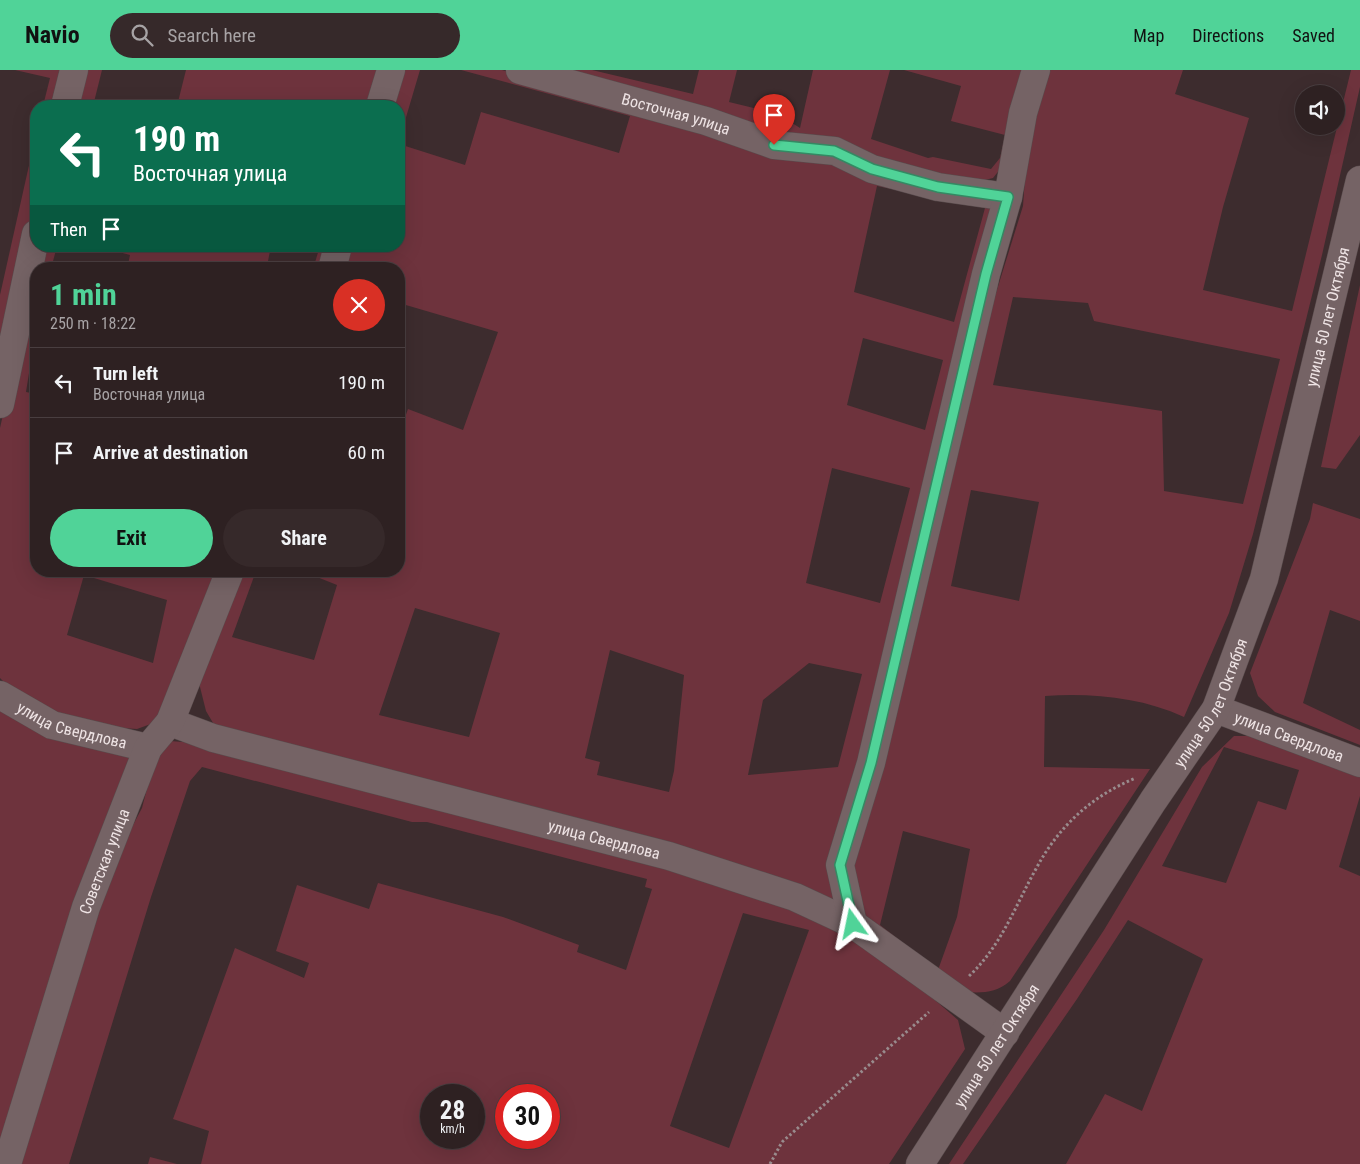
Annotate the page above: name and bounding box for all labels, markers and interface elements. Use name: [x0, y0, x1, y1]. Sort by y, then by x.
search box: [110, 13, 460, 58]
text: Navio: [25, 21, 80, 49]
icon: search: [128, 21, 156, 49]
text: Search here: [168, 24, 256, 47]
text: Map: [1133, 25, 1164, 46]
text: Directions: [1192, 25, 1264, 46]
text: Saved: [1292, 25, 1335, 46]
map controls: [1295, 85, 1345, 135]
button: sound: [1295, 85, 1345, 135]
street label: Восточная улица: [619, 89, 733, 139]
pin: [753, 94, 795, 145]
icon: arrive: [760, 101, 788, 129]
text: 190 m: [133, 119, 220, 160]
icon: left: [50, 120, 115, 185]
text: Восточная улица: [133, 161, 287, 186]
icon: arrive: [97, 215, 125, 243]
text: Then: [50, 218, 87, 241]
street label: улица 50 лет Октября: [1302, 245, 1354, 389]
text: 1 min: [50, 277, 117, 312]
button: close: [333, 279, 385, 331]
text: 250 m · 18:22: [50, 314, 136, 333]
text: Turn left: [93, 362, 158, 385]
icon: left: [50, 369, 78, 397]
text: 190 m: [338, 371, 385, 394]
text: Восточная улица: [93, 385, 205, 404]
icon: arrive: [50, 439, 78, 467]
text: Arrive at destination: [93, 441, 248, 464]
text: 60 m: [348, 441, 385, 464]
button: Exit: [50, 509, 213, 567]
button: Share: [223, 509, 385, 567]
street label: улица 50 лет Октября: [1170, 636, 1251, 771]
street label: улица Свердлова: [13, 698, 129, 753]
street label: улица Свердлова: [1232, 708, 1346, 766]
street label: Советская улица: [75, 806, 133, 916]
street label: улица Свердлова: [546, 816, 662, 863]
position arrow: [826, 897, 878, 949]
street label: улица 50 лет Октября: [950, 980, 1043, 1111]
speed limit sign: 30: [495, 1084, 560, 1149]
text: 28: [440, 1096, 465, 1125]
text: km/h: [440, 1122, 465, 1136]

